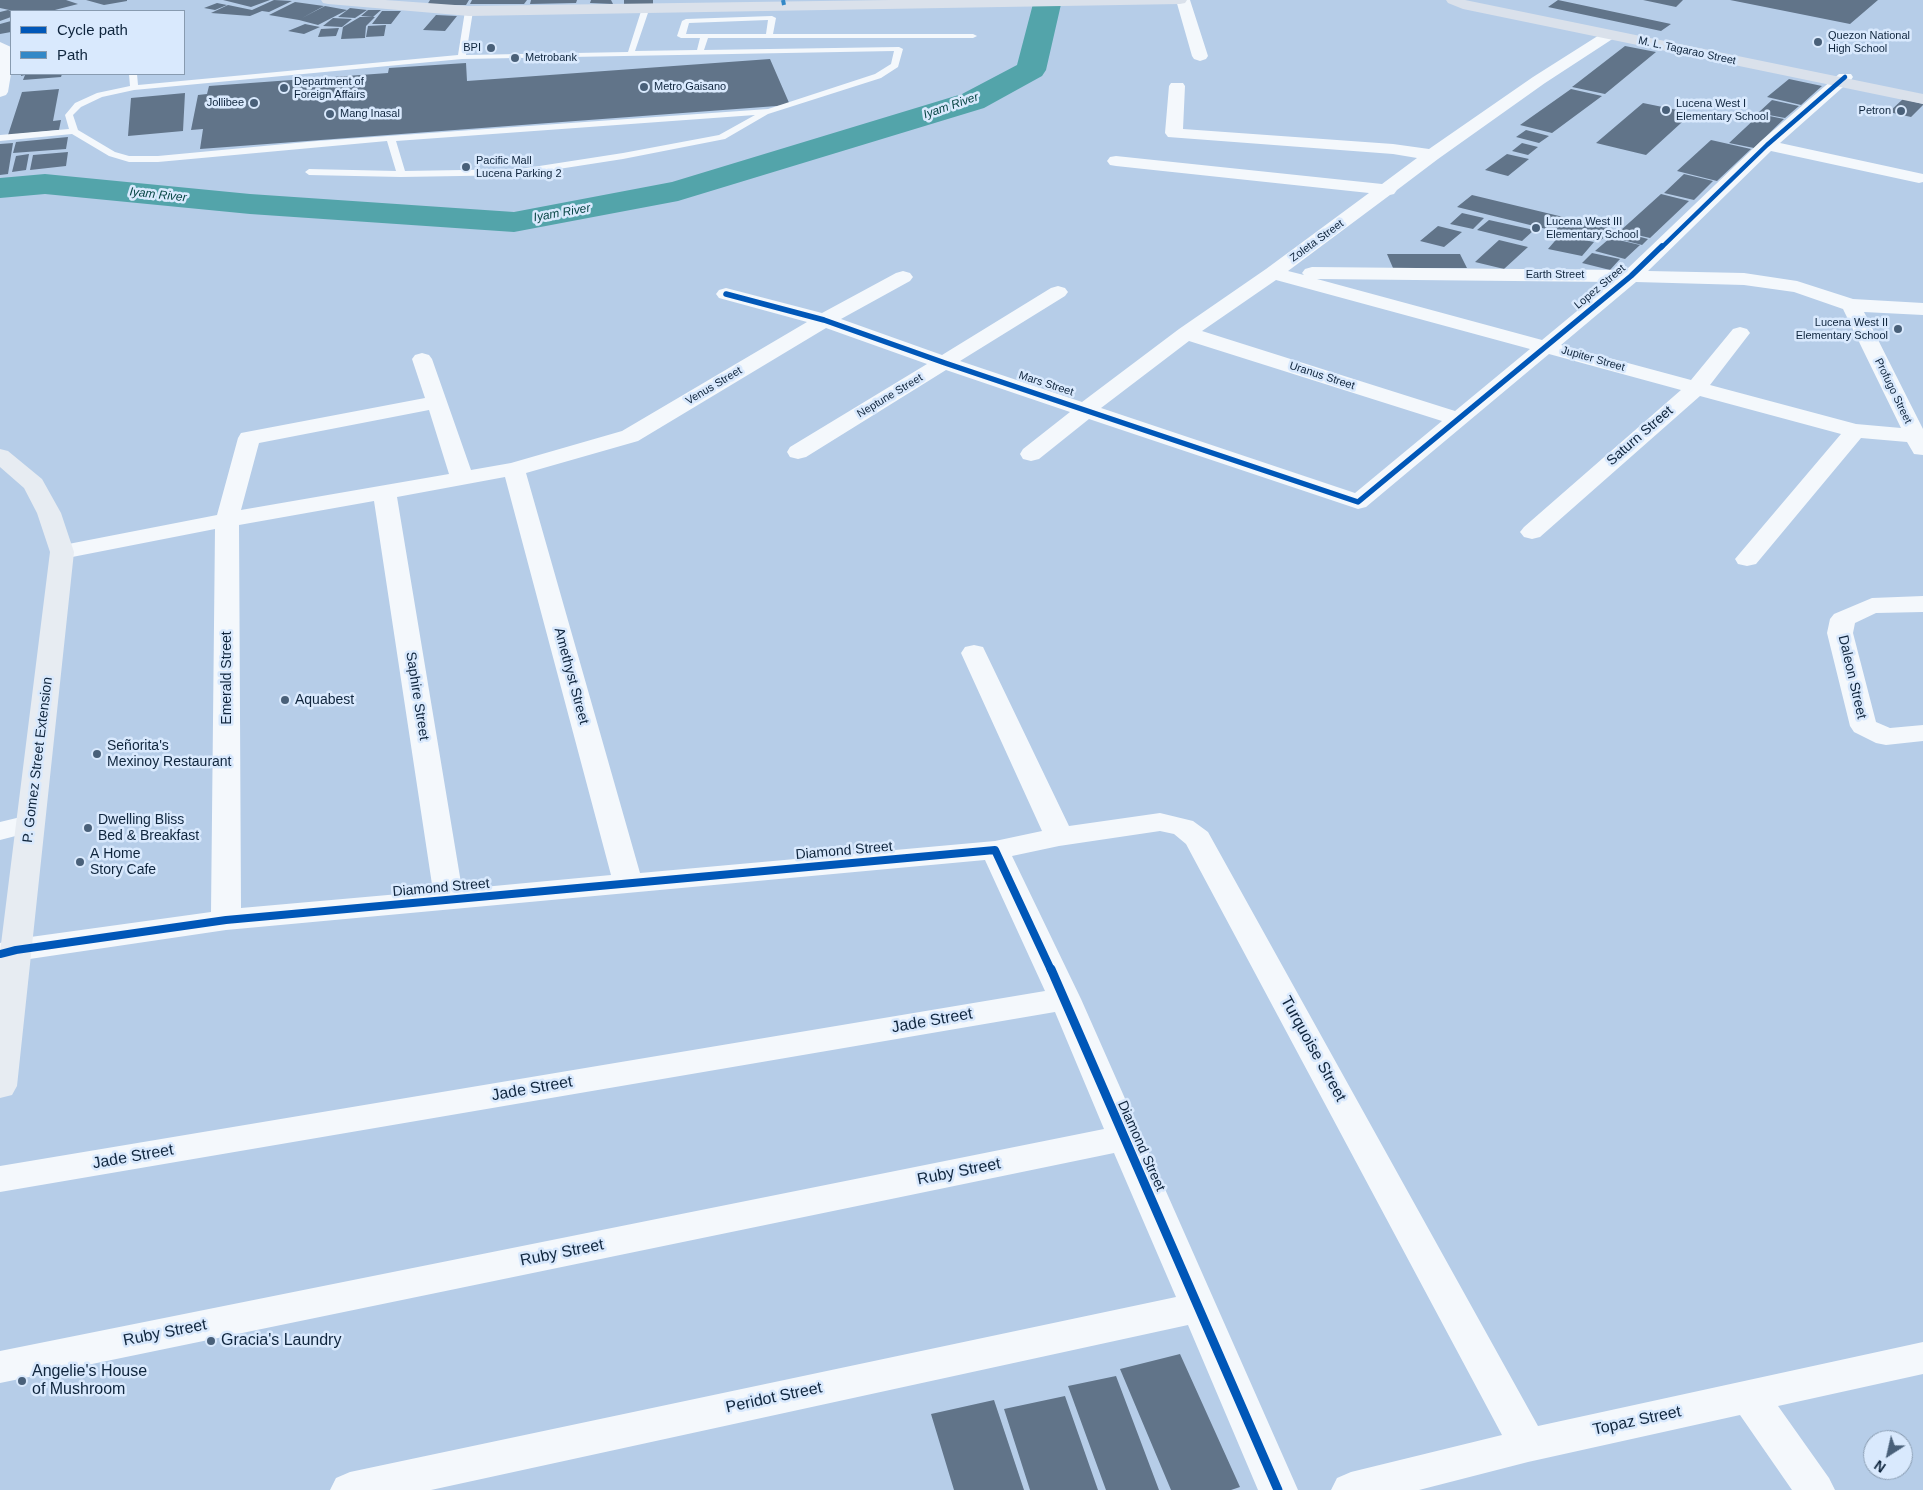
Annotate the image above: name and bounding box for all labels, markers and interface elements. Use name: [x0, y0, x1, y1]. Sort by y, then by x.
legend: [10, 10, 185, 75]
text: Cycle path: [57, 21, 128, 38]
place label: Quezon National High School: [1828, 29, 1910, 55]
street label: M. L. Tagarao Street: [1637, 34, 1737, 68]
marker: Quezon National High School: [1812, 36, 1824, 48]
place label: BPI: [463, 41, 481, 55]
marker: BPI: [485, 42, 497, 54]
text: Path: [57, 46, 88, 63]
place label: Metrobank: [525, 51, 577, 65]
marker: Metrobank: [509, 52, 521, 64]
place label: Department of Foreign Affairs: [294, 75, 365, 101]
place label: Metro Gaisano: [654, 80, 726, 94]
marker: Metro Gaisano: [638, 81, 650, 93]
marker: Department of Foreign Affairs: [278, 82, 290, 94]
water label: Iyam River: [922, 90, 980, 122]
place label: Jollibee: [207, 96, 244, 110]
marker: Jollibee: [248, 97, 260, 109]
place label: Lucena West I Elementary School: [1676, 97, 1768, 123]
marker: Lucena West I Elementary School: [1660, 104, 1672, 116]
place label: Petron: [1859, 104, 1891, 118]
marker: Petron: [1895, 105, 1907, 117]
place label: Mang Inasal: [340, 107, 400, 121]
marker: Mang Inasal: [324, 108, 336, 120]
place label: Pacific Mall Lucena Parking 2: [476, 154, 562, 180]
marker: Pacific Mall Lucena Parking 2: [460, 161, 472, 173]
water label: Iyam River: [129, 185, 187, 205]
water label: Iyam River: [533, 201, 591, 225]
place label: Lucena West III Elementary School: [1546, 215, 1638, 241]
street label: Zoleta Street: [1288, 217, 1346, 265]
marker: Lucena West III Elementary School: [1530, 222, 1542, 234]
street label: Lopez Street: [1572, 262, 1628, 312]
street label: Earth Street: [1526, 268, 1584, 282]
place label: Lucena West II Elementary School: [1796, 316, 1888, 342]
marker: Lucena West II Elementary School: [1892, 323, 1904, 335]
street label: Jupiter Street: [1560, 344, 1626, 374]
street label: Profugo Street: [1872, 356, 1914, 426]
street label: Uranus Street: [1288, 359, 1356, 393]
street label: Venus Street: [684, 364, 744, 408]
street label: Mars Street: [1017, 369, 1075, 399]
street label: Neptune Street: [855, 371, 925, 421]
street label: Saturn Street: [1603, 403, 1677, 469]
street label: Amethyst Street: [550, 626, 592, 726]
street label: Emerald Street: [219, 631, 235, 725]
street label: Daleon Street: [1834, 633, 1870, 721]
street label: Saphire Street: [402, 650, 432, 742]
street label: P. Gomez Street Extension: [19, 676, 57, 844]
place label: Aquabest: [295, 692, 354, 708]
marker: Aquabest: [279, 694, 291, 706]
place label: Señorita's Mexinoy Restaurant: [107, 738, 232, 770]
marker: Señorita's Mexinoy Restaurant: [91, 748, 103, 760]
place label: Dwelling Bliss Bed & Breakfast: [98, 812, 199, 844]
marker: Dwelling Bliss Bed & Breakfast: [82, 822, 94, 834]
street label: Diamond Street: [795, 838, 893, 864]
place label: A Home Story Cafe: [90, 846, 156, 879]
marker: A Home Story Cafe: [74, 856, 86, 868]
street label: Diamond Street: [392, 875, 490, 901]
street label: Turquoise Street: [1276, 993, 1350, 1105]
street label: Jade Street: [890, 1004, 974, 1038]
street label: Jade Street: [490, 1072, 574, 1106]
street label: Diamond Street: [1114, 1098, 1168, 1194]
street label: Jade Street: [91, 1140, 175, 1174]
street label: Ruby Street: [916, 1155, 1002, 1189]
street label: Ruby Street: [519, 1236, 605, 1270]
street label: Ruby Street: [122, 1316, 208, 1350]
place label: Gracia's Laundry: [221, 1331, 341, 1351]
marker: Gracia's Laundry: [205, 1335, 217, 1347]
place label: Angelie's House of Mushroom: [32, 1362, 147, 1400]
marker: Angelie's House of Mushroom: [16, 1375, 28, 1387]
street label: Peridot Street: [724, 1378, 824, 1418]
street label: Topaz Street: [1591, 1402, 1683, 1440]
north arrow: [1863, 1430, 1913, 1480]
text: N: [1871, 1457, 1889, 1476]

